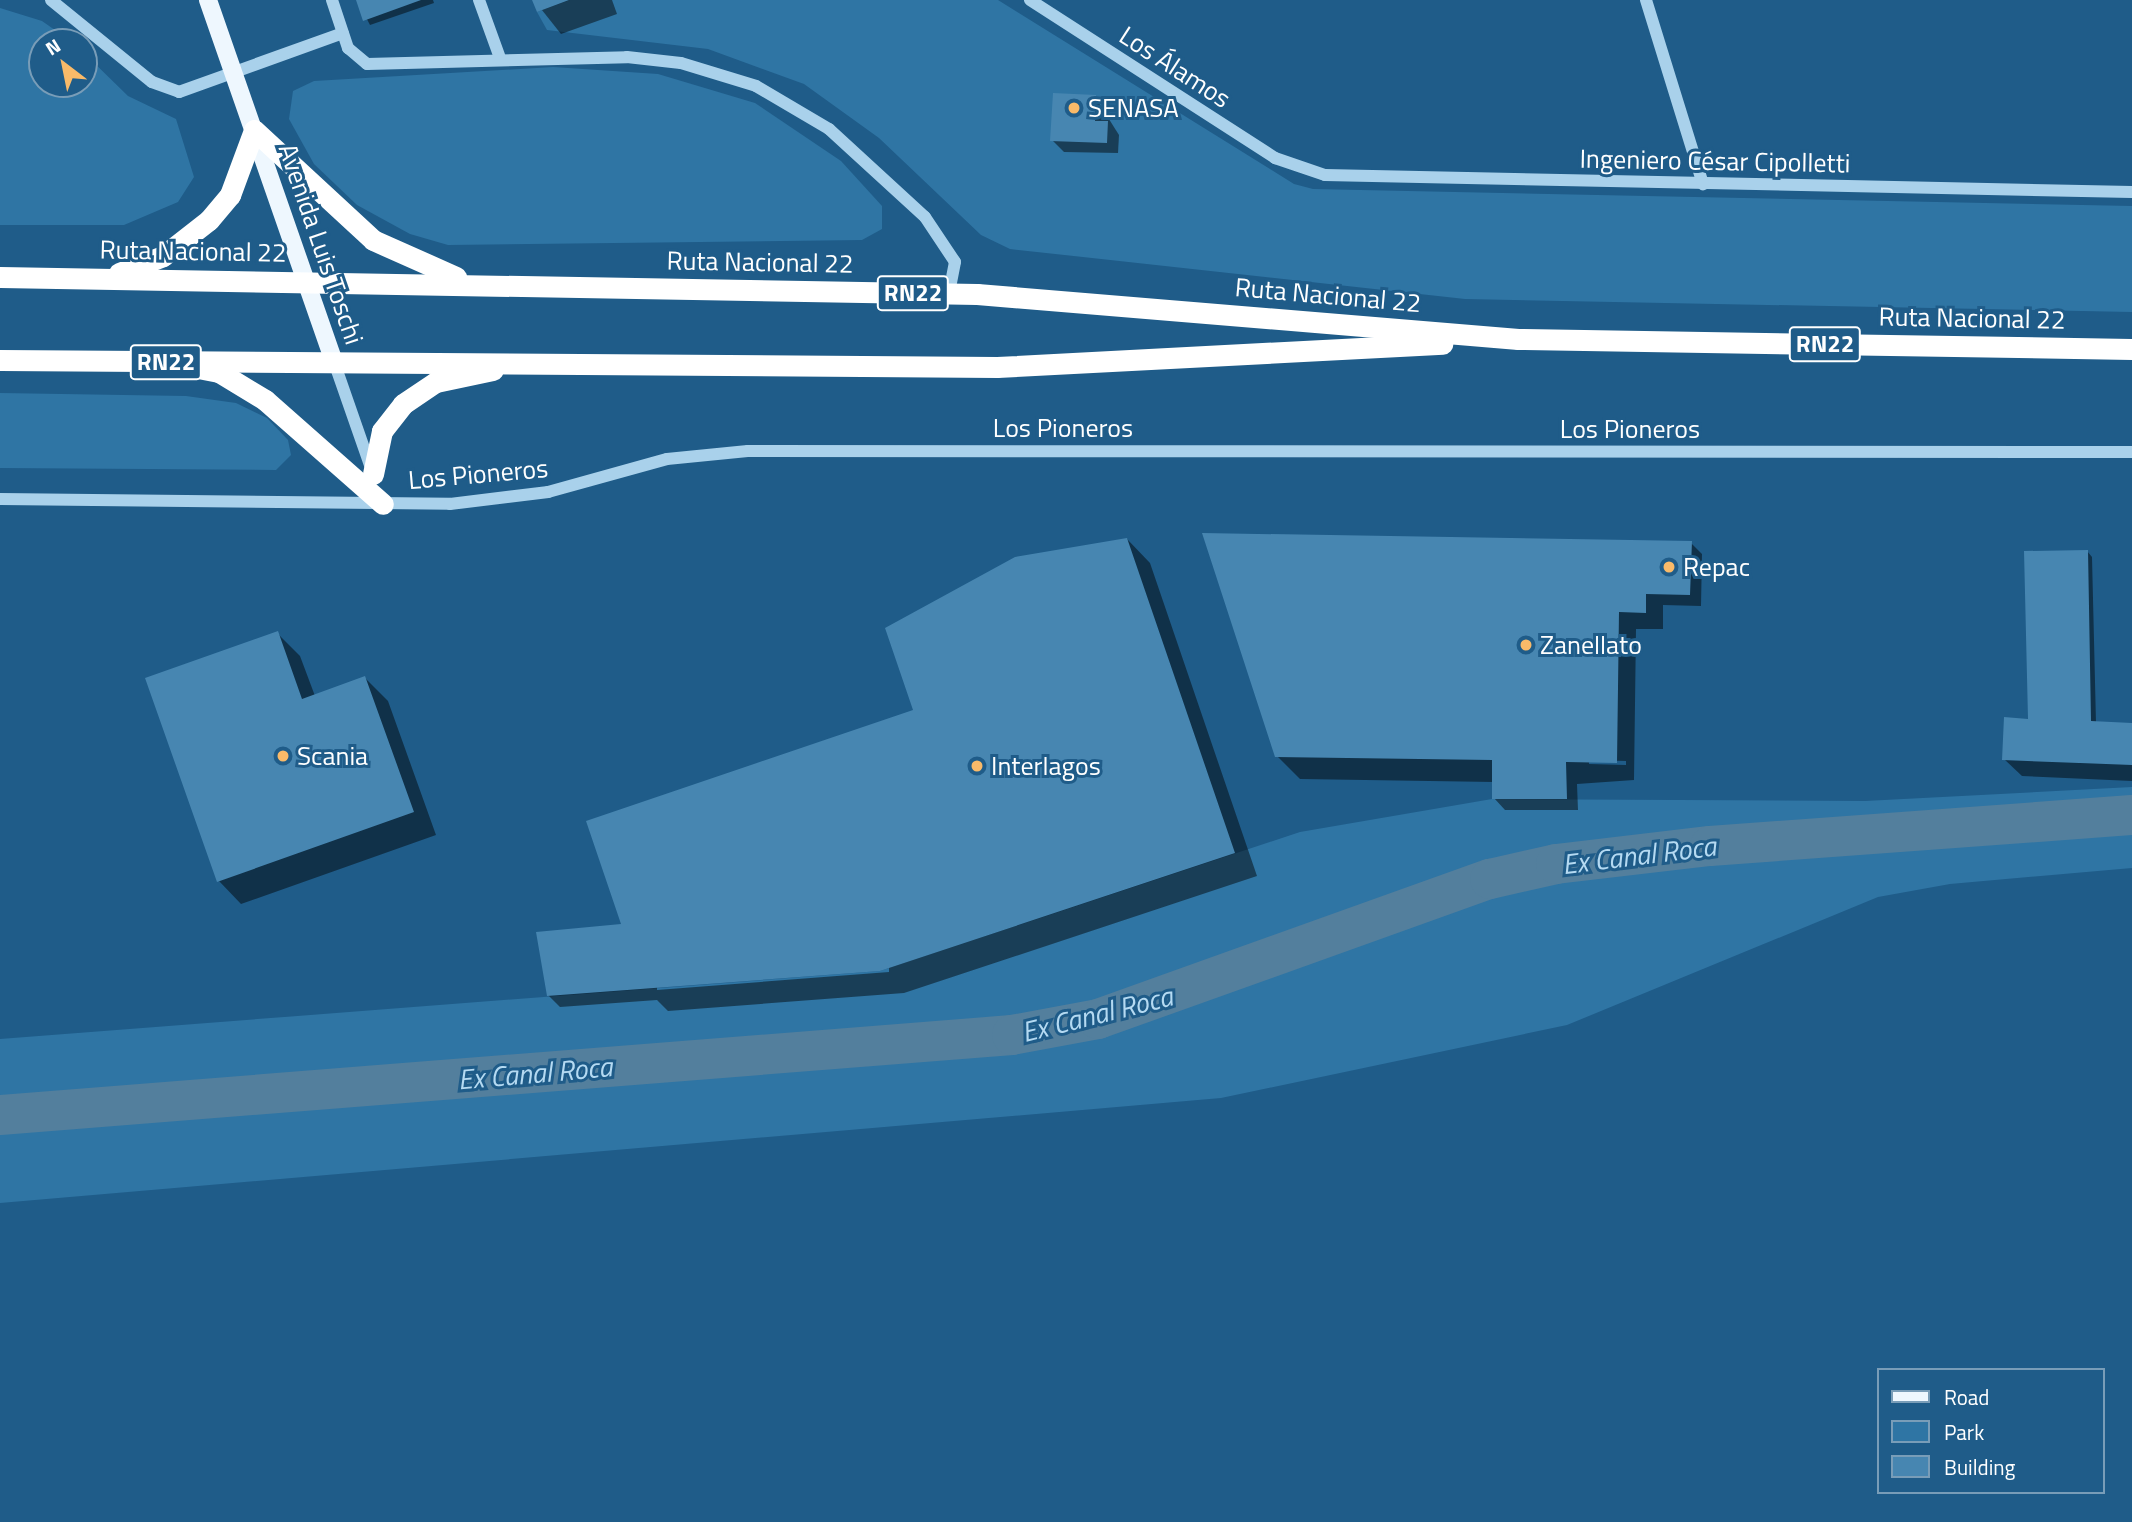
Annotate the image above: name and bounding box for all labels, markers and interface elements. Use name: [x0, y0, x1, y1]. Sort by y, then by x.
street label: Los Álamos: [1114, 20, 1236, 114]
north arrow: [28, 28, 98, 98]
text: N: [39, 31, 66, 62]
place label: SENASA: [1088, 92, 1179, 124]
marker: SENASA: [1066, 100, 1082, 116]
street label: Avenida Luis Toschi: [272, 139, 370, 349]
street label: Ingeniero César Cipolletti: [1579, 143, 1851, 179]
street label: Ruta Nacional 22: [99, 234, 287, 268]
street label: Ruta Nacional 22: [666, 245, 854, 279]
street label: Ruta Nacional 22: [1234, 271, 1422, 319]
road number: RN22: [876, 272, 950, 314]
street label: Ruta Nacional 22: [1878, 301, 2066, 335]
road number: RN22: [1788, 324, 1862, 365]
road number: RN22: [129, 342, 203, 382]
street label: Los Pioneros: [993, 412, 1133, 444]
street label: Los Pioneros: [1560, 413, 1700, 445]
street label: Los Pioneros: [407, 452, 549, 496]
place label: Repac: [1683, 551, 1750, 583]
marker: Repac: [1661, 559, 1677, 575]
place label: Zanellato: [1540, 629, 1642, 661]
marker: Zanellato: [1518, 637, 1534, 653]
place label: Scania: [297, 740, 368, 772]
marker: Scania: [275, 748, 291, 764]
place label: Interlagos: [991, 750, 1101, 782]
marker: Interlagos: [969, 758, 985, 774]
water label: Ex Canal Roca: [1560, 829, 1718, 881]
water label: Ex Canal Roca: [1018, 979, 1176, 1049]
water label: Ex Canal Roca: [457, 1050, 613, 1096]
legend: [1876, 1368, 2104, 1494]
text: Road: [1944, 1381, 1989, 1413]
text: Park: [1944, 1416, 1984, 1448]
text: Building: [1944, 1451, 2015, 1483]

